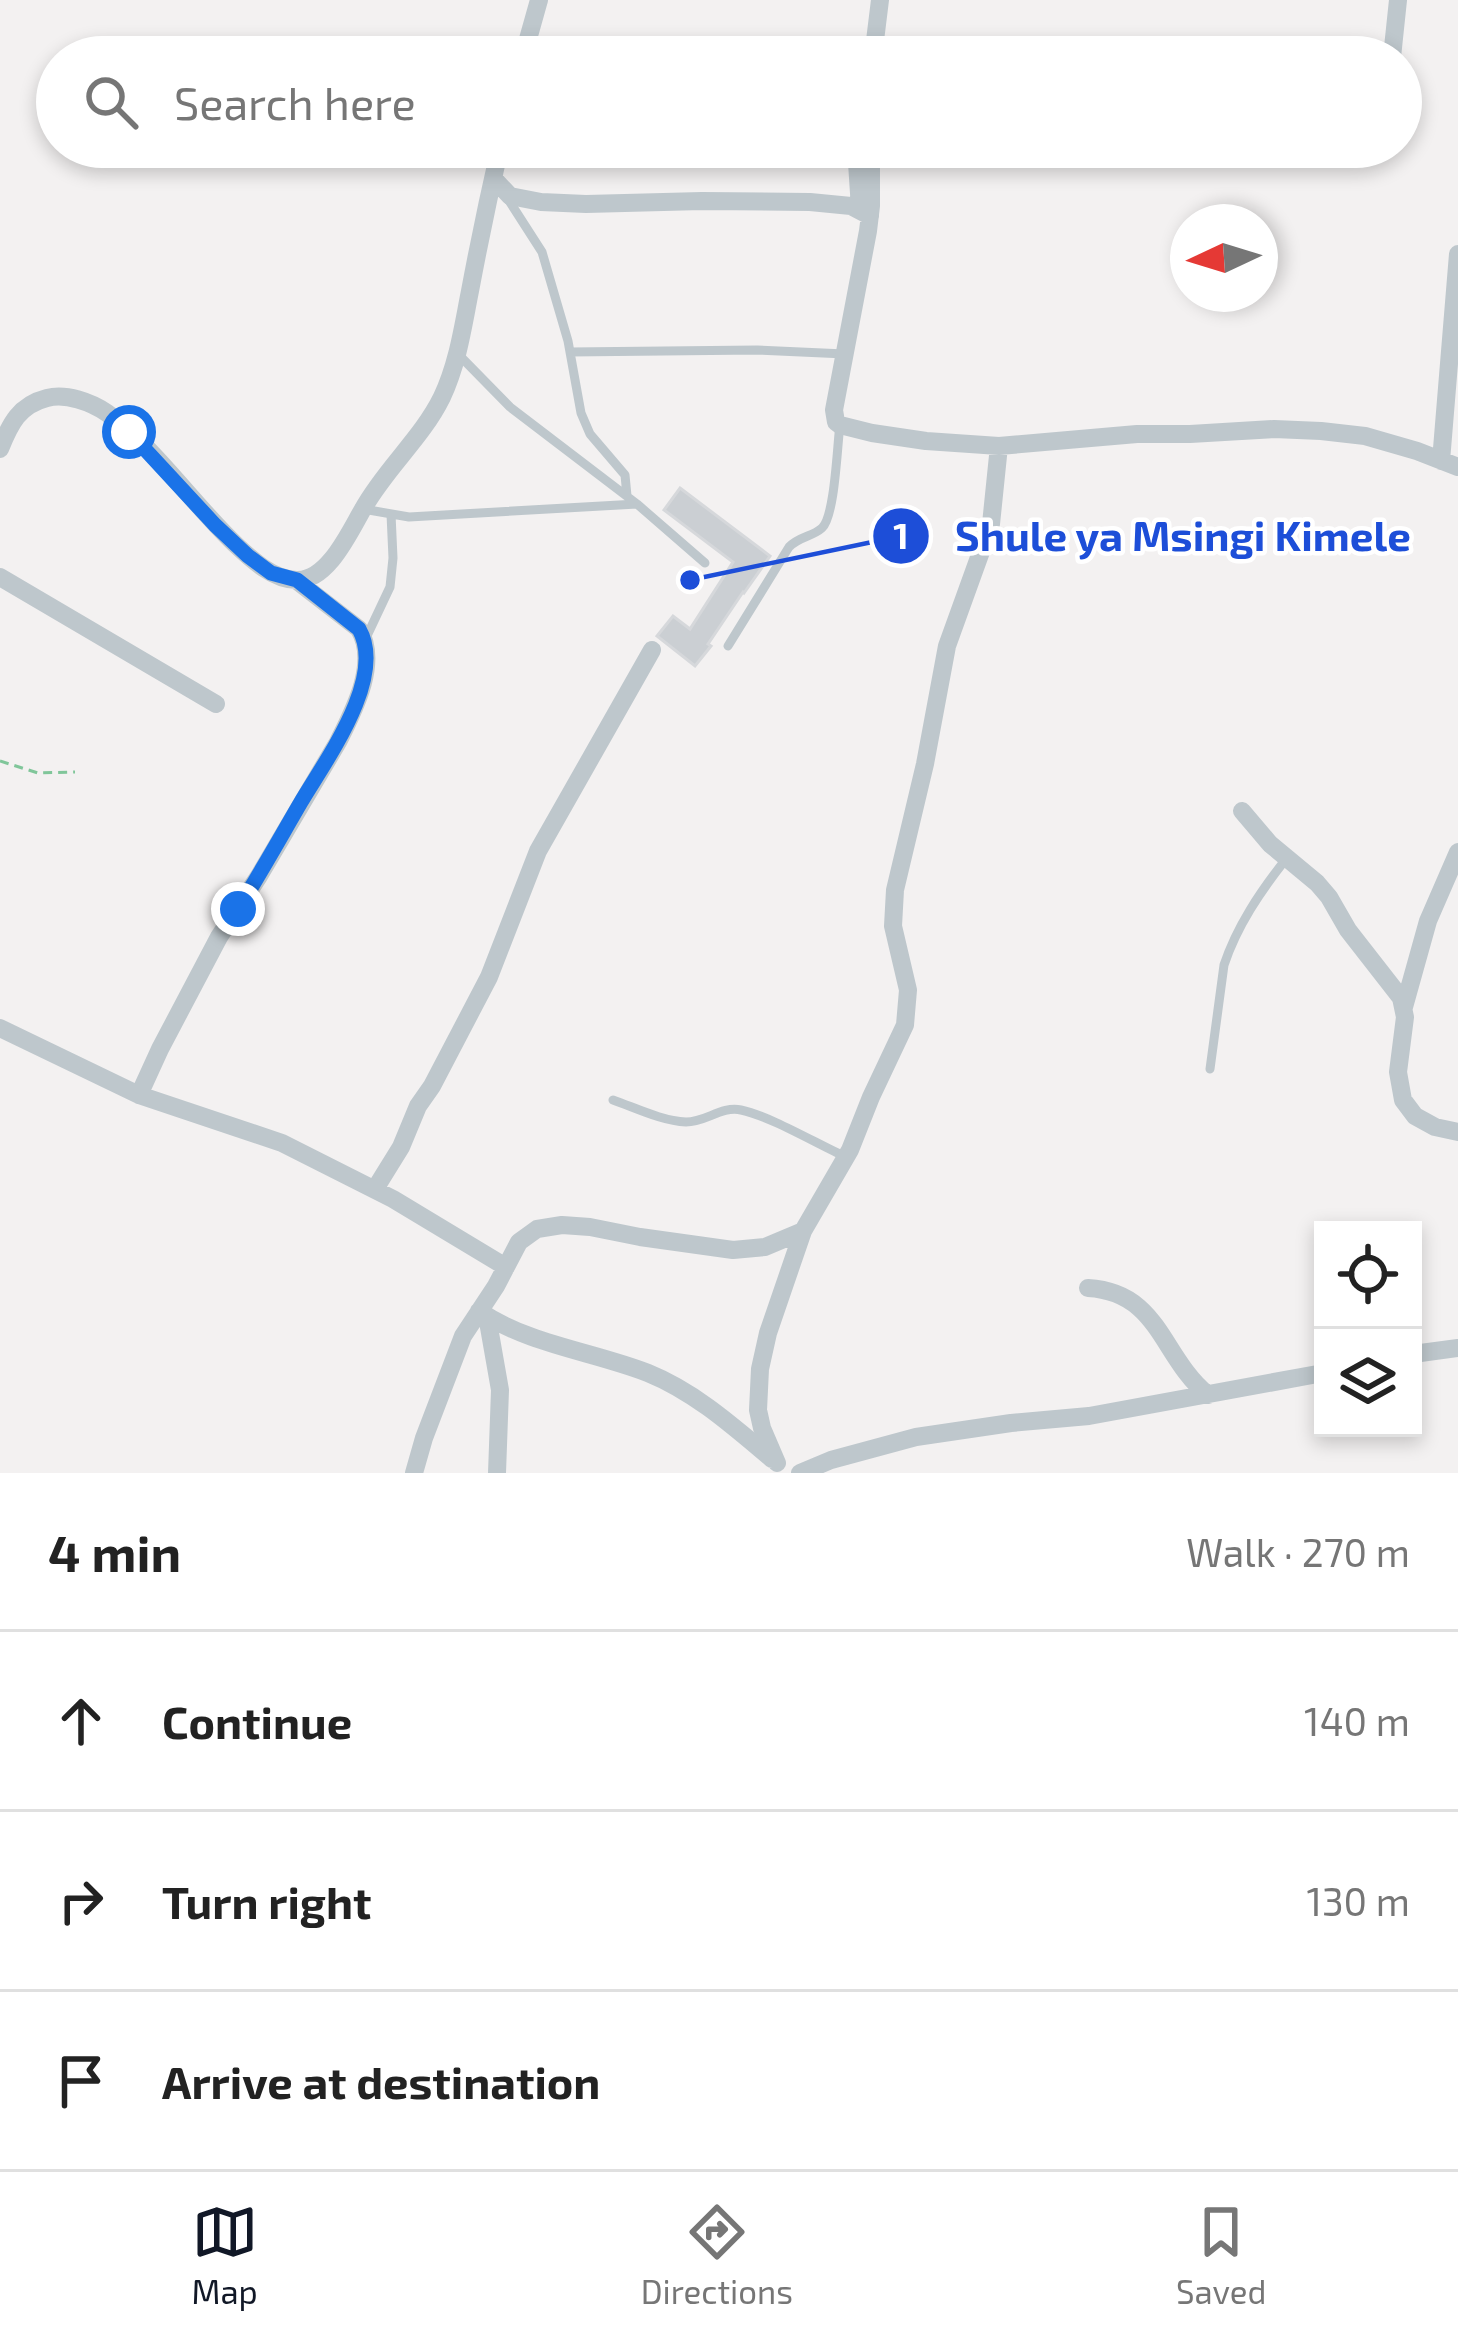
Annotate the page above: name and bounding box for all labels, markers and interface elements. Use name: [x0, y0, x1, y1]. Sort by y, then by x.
search box: [36, 36, 1422, 168]
icon: search: [78, 69, 144, 135]
text: Search here: [174, 75, 416, 129]
north arrow: [1170, 204, 1278, 312]
route start: [102, 405, 156, 459]
callout: Shule ya Msingi Kimele: [871, 497, 1435, 575]
text: Shule ya Msingi Kimele: [955, 509, 1411, 560]
text: 1: [893, 513, 909, 556]
route end: [211, 882, 265, 936]
map controls: [1314, 1221, 1422, 1437]
button: locate: [1314, 1221, 1422, 1329]
button: layers: [1314, 1329, 1422, 1437]
text: 4 min: [48, 1521, 181, 1582]
text: Walk · 270 m: [1186, 1528, 1410, 1575]
icon: ahead: [48, 1688, 114, 1754]
text: Continue: [162, 1694, 352, 1748]
text: 140 m: [1304, 1697, 1410, 1744]
icon: right: [48, 1868, 114, 1934]
text: Turn right: [162, 1874, 371, 1928]
text: 130 m: [1306, 1877, 1410, 1924]
icon: arrive: [48, 2048, 114, 2114]
text: Arrive at destination: [162, 2054, 600, 2108]
tab: Map: [192, 2199, 258, 2311]
tab: Directions: [641, 2199, 793, 2311]
tab: Saved: [1176, 2199, 1266, 2311]

